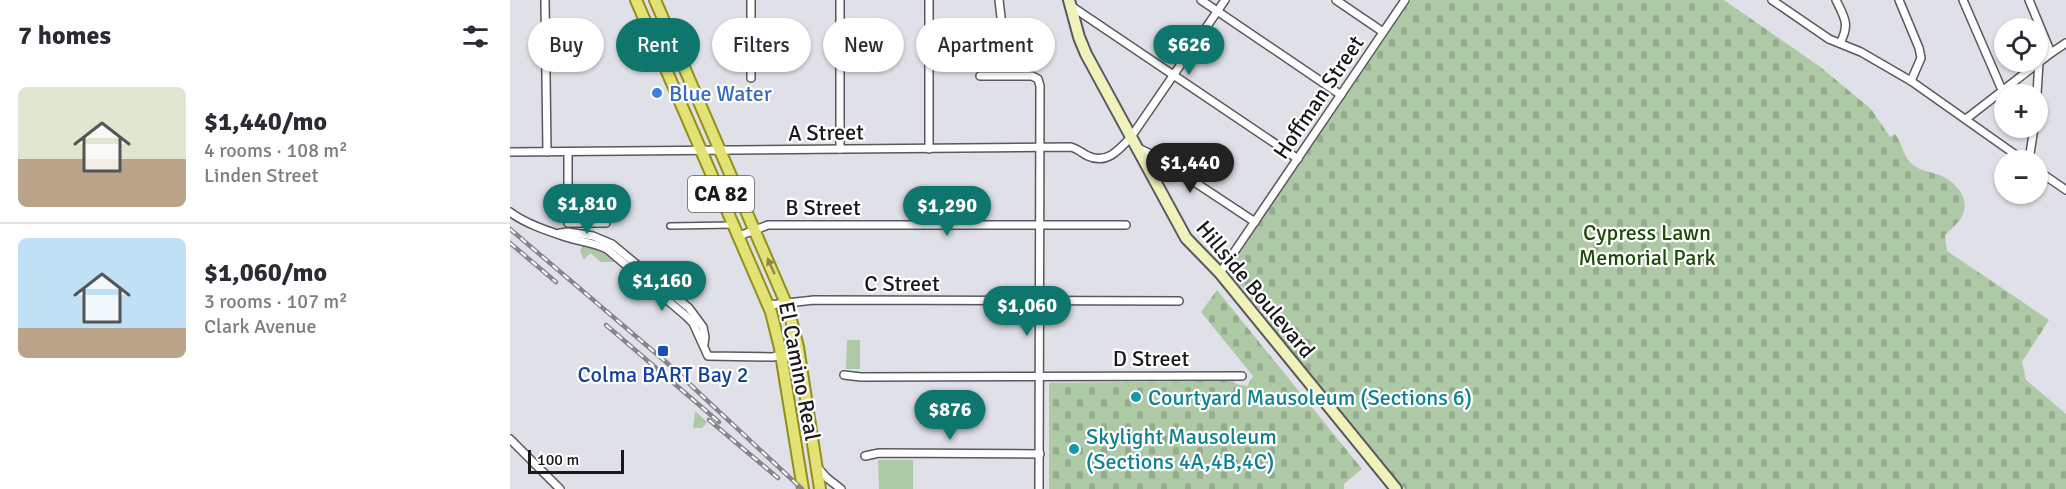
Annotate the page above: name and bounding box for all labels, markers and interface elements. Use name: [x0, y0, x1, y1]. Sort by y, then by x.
chip: Buy: [528, 18, 604, 72]
chip: Rent: [616, 18, 700, 72]
chip: Filters: [712, 18, 811, 72]
chip: New: [823, 18, 904, 72]
chip: Apartment: [916, 18, 1055, 72]
map controls: [1994, 18, 2048, 204]
button: locate: [1994, 18, 2048, 72]
text: 7 homes: [18, 20, 111, 52]
icon: filters: [459, 20, 492, 53]
pin: $626: [1153, 25, 1225, 76]
street label: Hoffman Street: [1267, 30, 1370, 164]
text: $626: [1167, 32, 1211, 57]
place label: Blue Water: [669, 80, 772, 107]
button: +: [1994, 84, 2048, 138]
marker: Blue Water: [650, 86, 664, 100]
text: $1,440/mo: [204, 106, 327, 138]
icon: home: [66, 111, 138, 183]
street label: A Street: [788, 118, 864, 147]
text: 4 rooms · 108 m²: [204, 138, 348, 163]
pin: $1,440: [1141, 143, 1239, 194]
text: $1,440: [1160, 150, 1220, 175]
button: −: [1994, 150, 2048, 204]
text: Linden Street: [204, 163, 318, 188]
road number: CA 82: [688, 176, 754, 212]
pin: $1,810: [538, 184, 636, 235]
pin: $1,290: [898, 186, 996, 237]
text: $1,810: [557, 191, 617, 216]
text: $1,290: [917, 193, 977, 218]
street label: B Street: [785, 194, 861, 221]
street label: Hillside Boulevard: [1190, 215, 1321, 364]
park label: Cypress Lawn Memorial Park: [1579, 219, 1715, 271]
one-way arrow: [766, 256, 776, 274]
text: $1,060/mo: [204, 257, 327, 289]
pin: $1,160: [613, 261, 711, 312]
icon: home: [66, 262, 138, 334]
text: $1,160: [632, 268, 692, 293]
street label: C Street: [864, 270, 940, 297]
pin: $1,060: [978, 286, 1076, 337]
text: 3 rooms · 107 m²: [204, 289, 348, 314]
text: $1,060: [997, 293, 1057, 318]
street label: El Camino Real: [773, 299, 826, 443]
text: Clark Avenue: [204, 314, 316, 339]
marker: Colma BART Bay 2: [656, 344, 670, 358]
street label: D Street: [1113, 345, 1190, 372]
place label: Colma BART Bay 2: [577, 361, 749, 388]
place label: Courtyard Mausoleum (Sections 6): [1148, 384, 1472, 411]
pin: $876: [914, 390, 986, 441]
marker: Courtyard Mausoleum (Sections 6): [1129, 390, 1143, 404]
text: $876: [928, 397, 972, 422]
place label: Skylight Mausoleum (Sections 4A,4B,4C): [1086, 423, 1277, 475]
marker: Skylight Mausoleum (Sections 4A,4B,4C): [1067, 442, 1081, 456]
scale bar: [528, 447, 624, 474]
text: 100 m: [537, 450, 579, 470]

